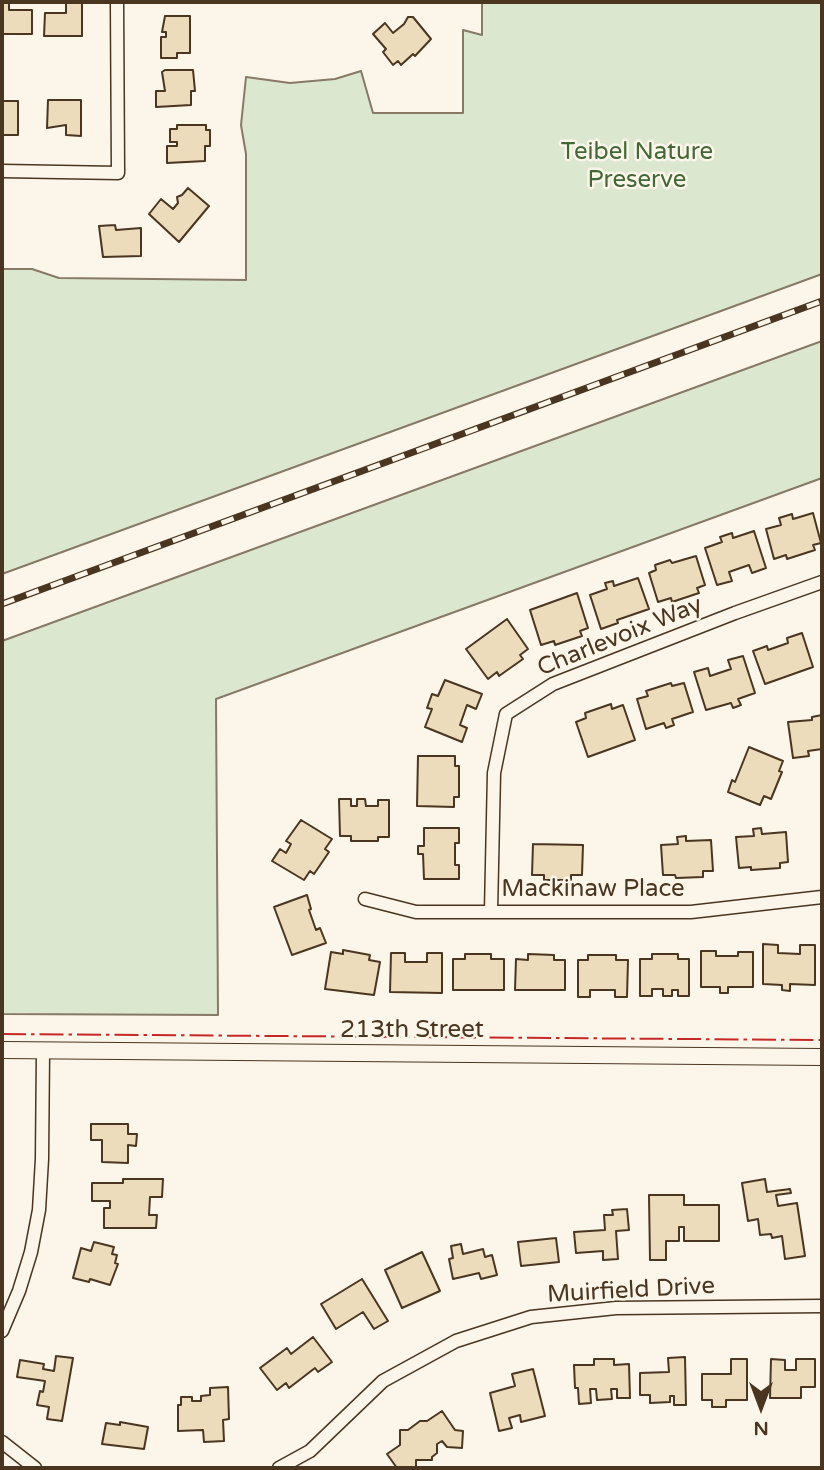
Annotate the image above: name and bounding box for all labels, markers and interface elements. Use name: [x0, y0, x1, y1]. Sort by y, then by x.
park label: Teibel Nature Preserve: [561, 139, 713, 195]
street label: Charlevoix Way: [533, 591, 707, 683]
street label: Mackinaw Place: [501, 876, 685, 904]
street label: 213th Street: [340, 1017, 484, 1045]
street label: Muirfield Drive: [546, 1272, 716, 1310]
north arrow: [726, 1372, 796, 1442]
text: N: [753, 1417, 769, 1439]

